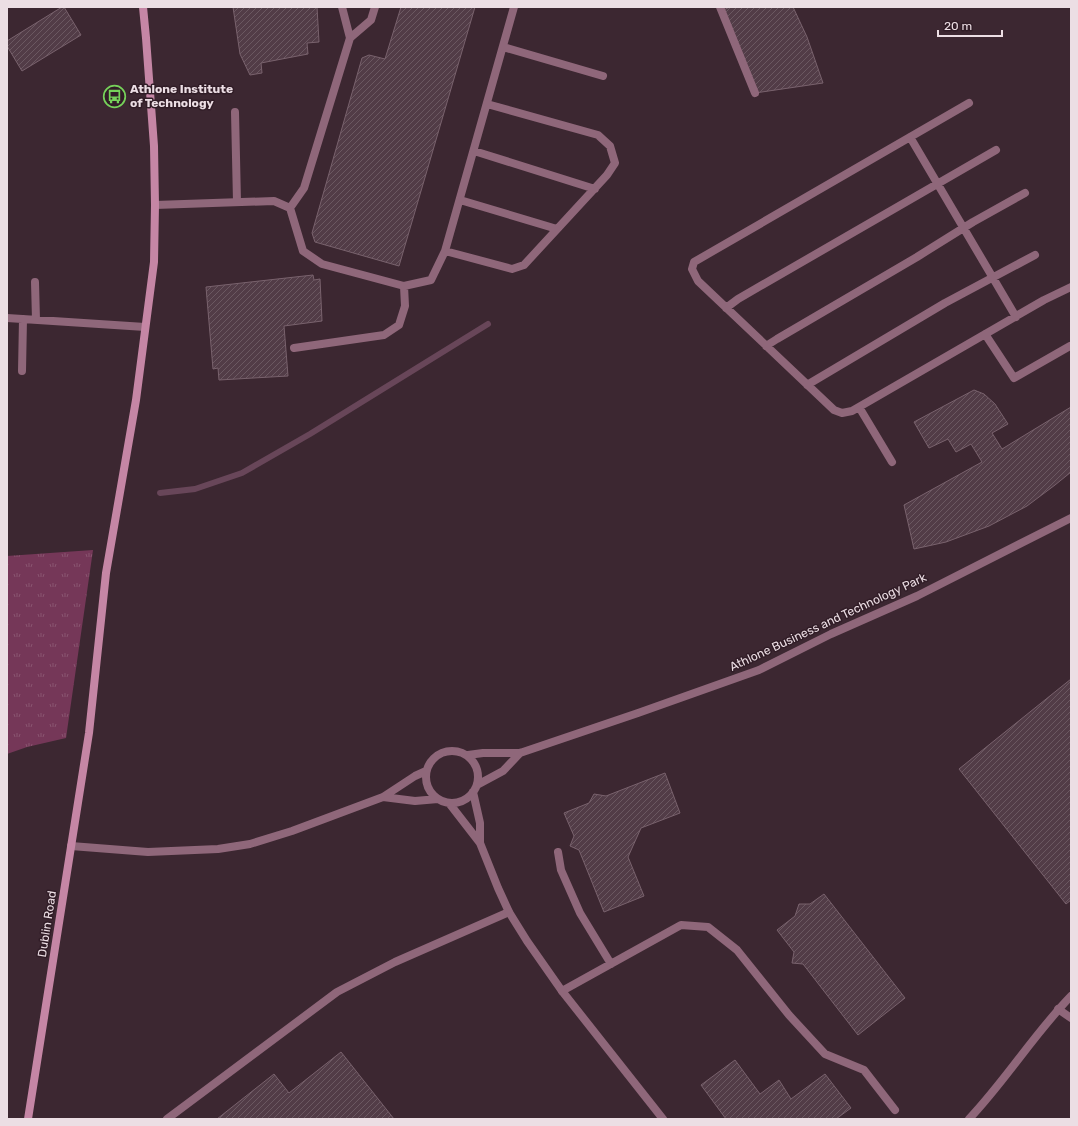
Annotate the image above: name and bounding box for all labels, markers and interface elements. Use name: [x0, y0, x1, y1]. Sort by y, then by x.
scale bar: [938, 12, 1002, 38]
text: 20 m: [944, 19, 972, 33]
place label: Athlone Institute of Technology: [130, 82, 233, 110]
bus stop icon: Athlone Institute of Technology: [102, 83, 128, 109]
street label: Athlone Business and Technology Park: [727, 570, 929, 674]
street label: Dublin Road: [35, 890, 59, 958]

